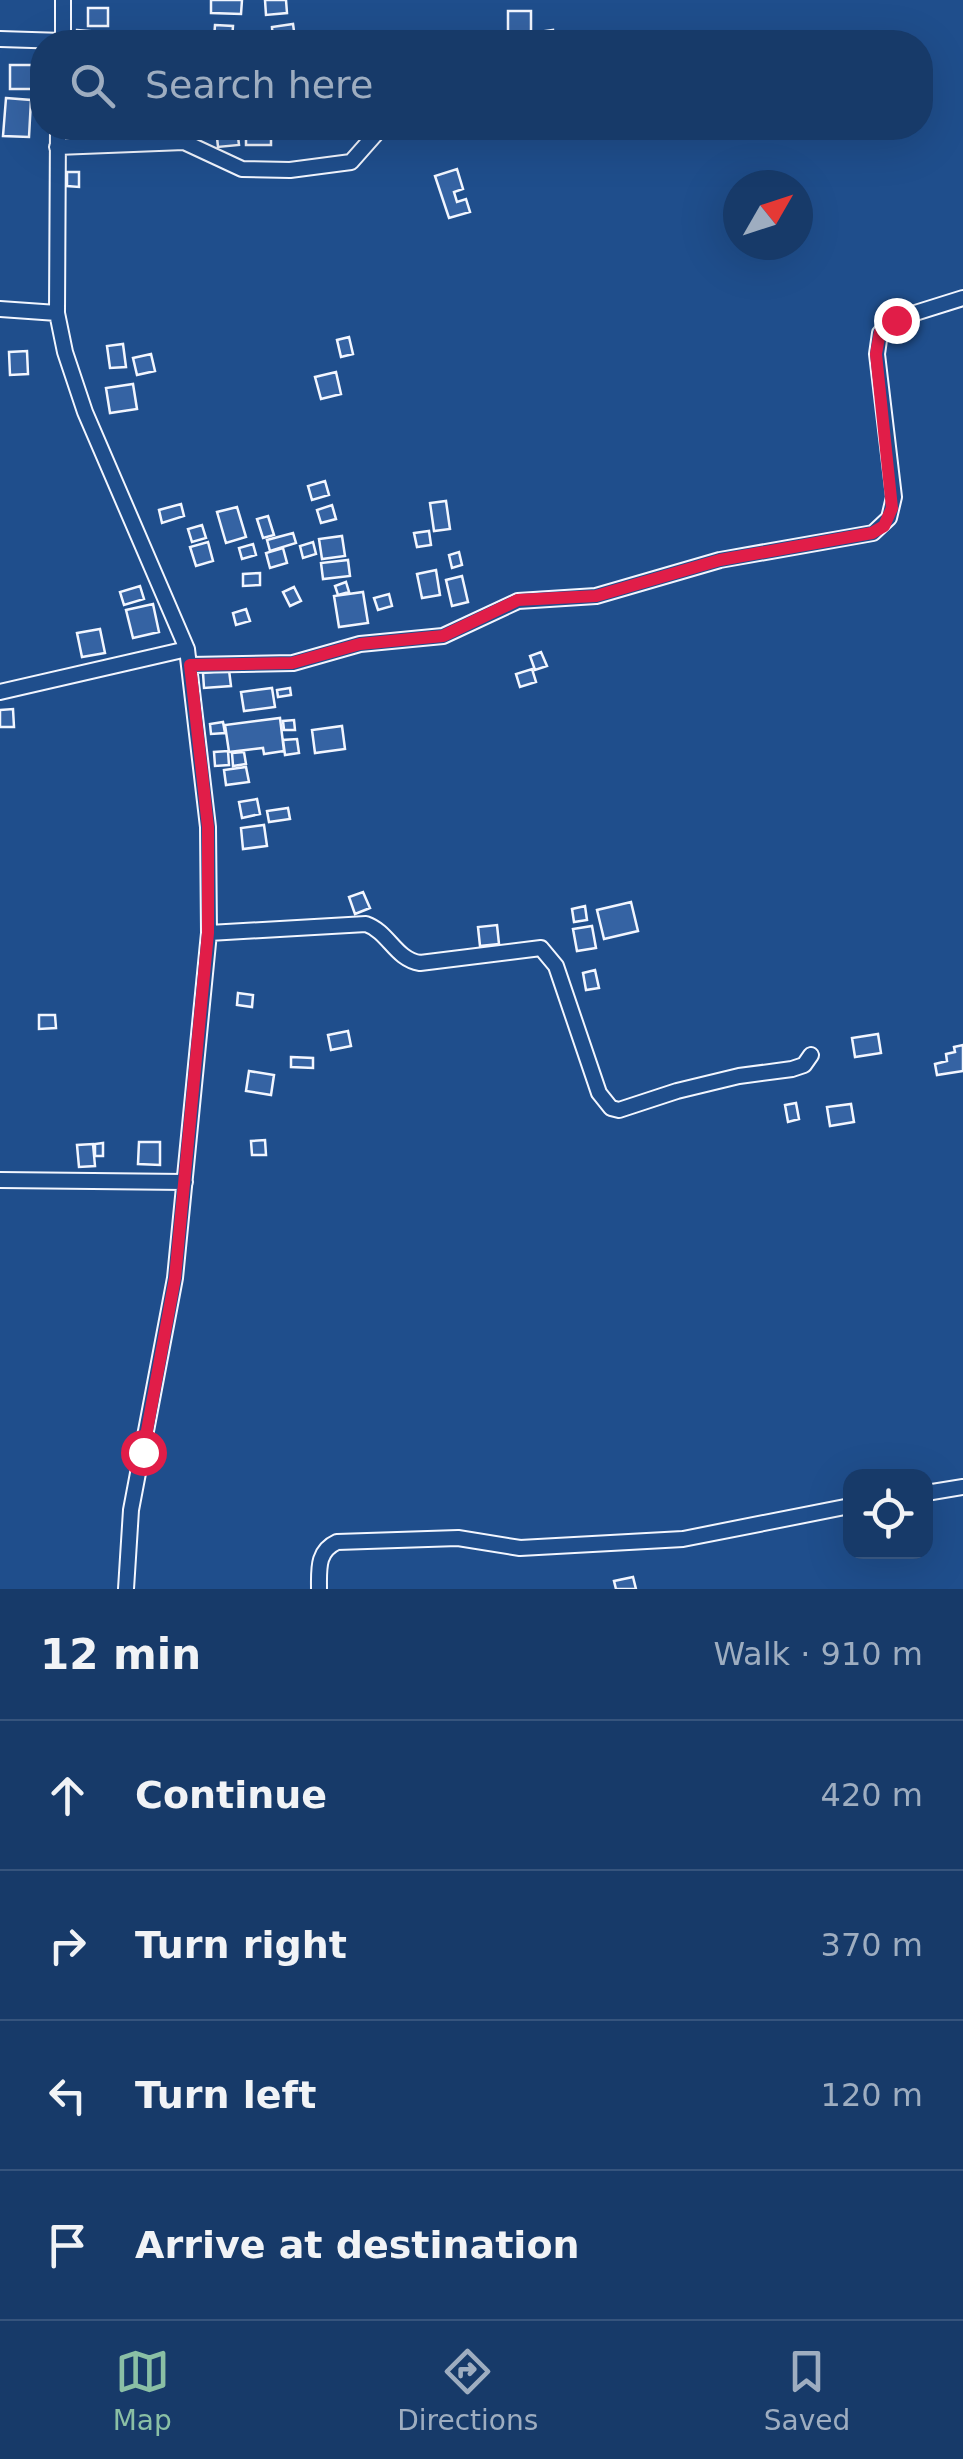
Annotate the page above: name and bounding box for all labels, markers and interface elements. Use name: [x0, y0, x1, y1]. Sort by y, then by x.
search box: [30, 30, 933, 140]
icon: search: [65, 58, 120, 113]
text: Search here: [145, 63, 373, 107]
north arrow: [723, 170, 813, 260]
route end: [874, 298, 920, 344]
route start: [121, 1430, 167, 1476]
map controls: [843, 1469, 933, 1559]
button: locate: [843, 1469, 933, 1559]
text: 12 min: [40, 1630, 201, 1679]
text: Walk · 910 m: [713, 1635, 923, 1673]
icon: ahead: [40, 1768, 95, 1823]
text: Continue: [135, 1773, 327, 1817]
text: 420 m: [821, 1776, 923, 1814]
icon: right: [40, 1918, 95, 1973]
text: Turn right: [135, 1923, 347, 1967]
text: 370 m: [821, 1926, 923, 1964]
icon: left: [40, 2068, 95, 2123]
text: Turn left: [135, 2073, 316, 2117]
text: 120 m: [821, 2076, 923, 2114]
icon: arrive: [40, 2218, 95, 2273]
text: Arrive at destination: [135, 2223, 580, 2267]
tab: Map: [113, 2344, 172, 2437]
tab: Directions: [397, 2344, 538, 2437]
tab: Saved: [764, 2344, 850, 2437]

